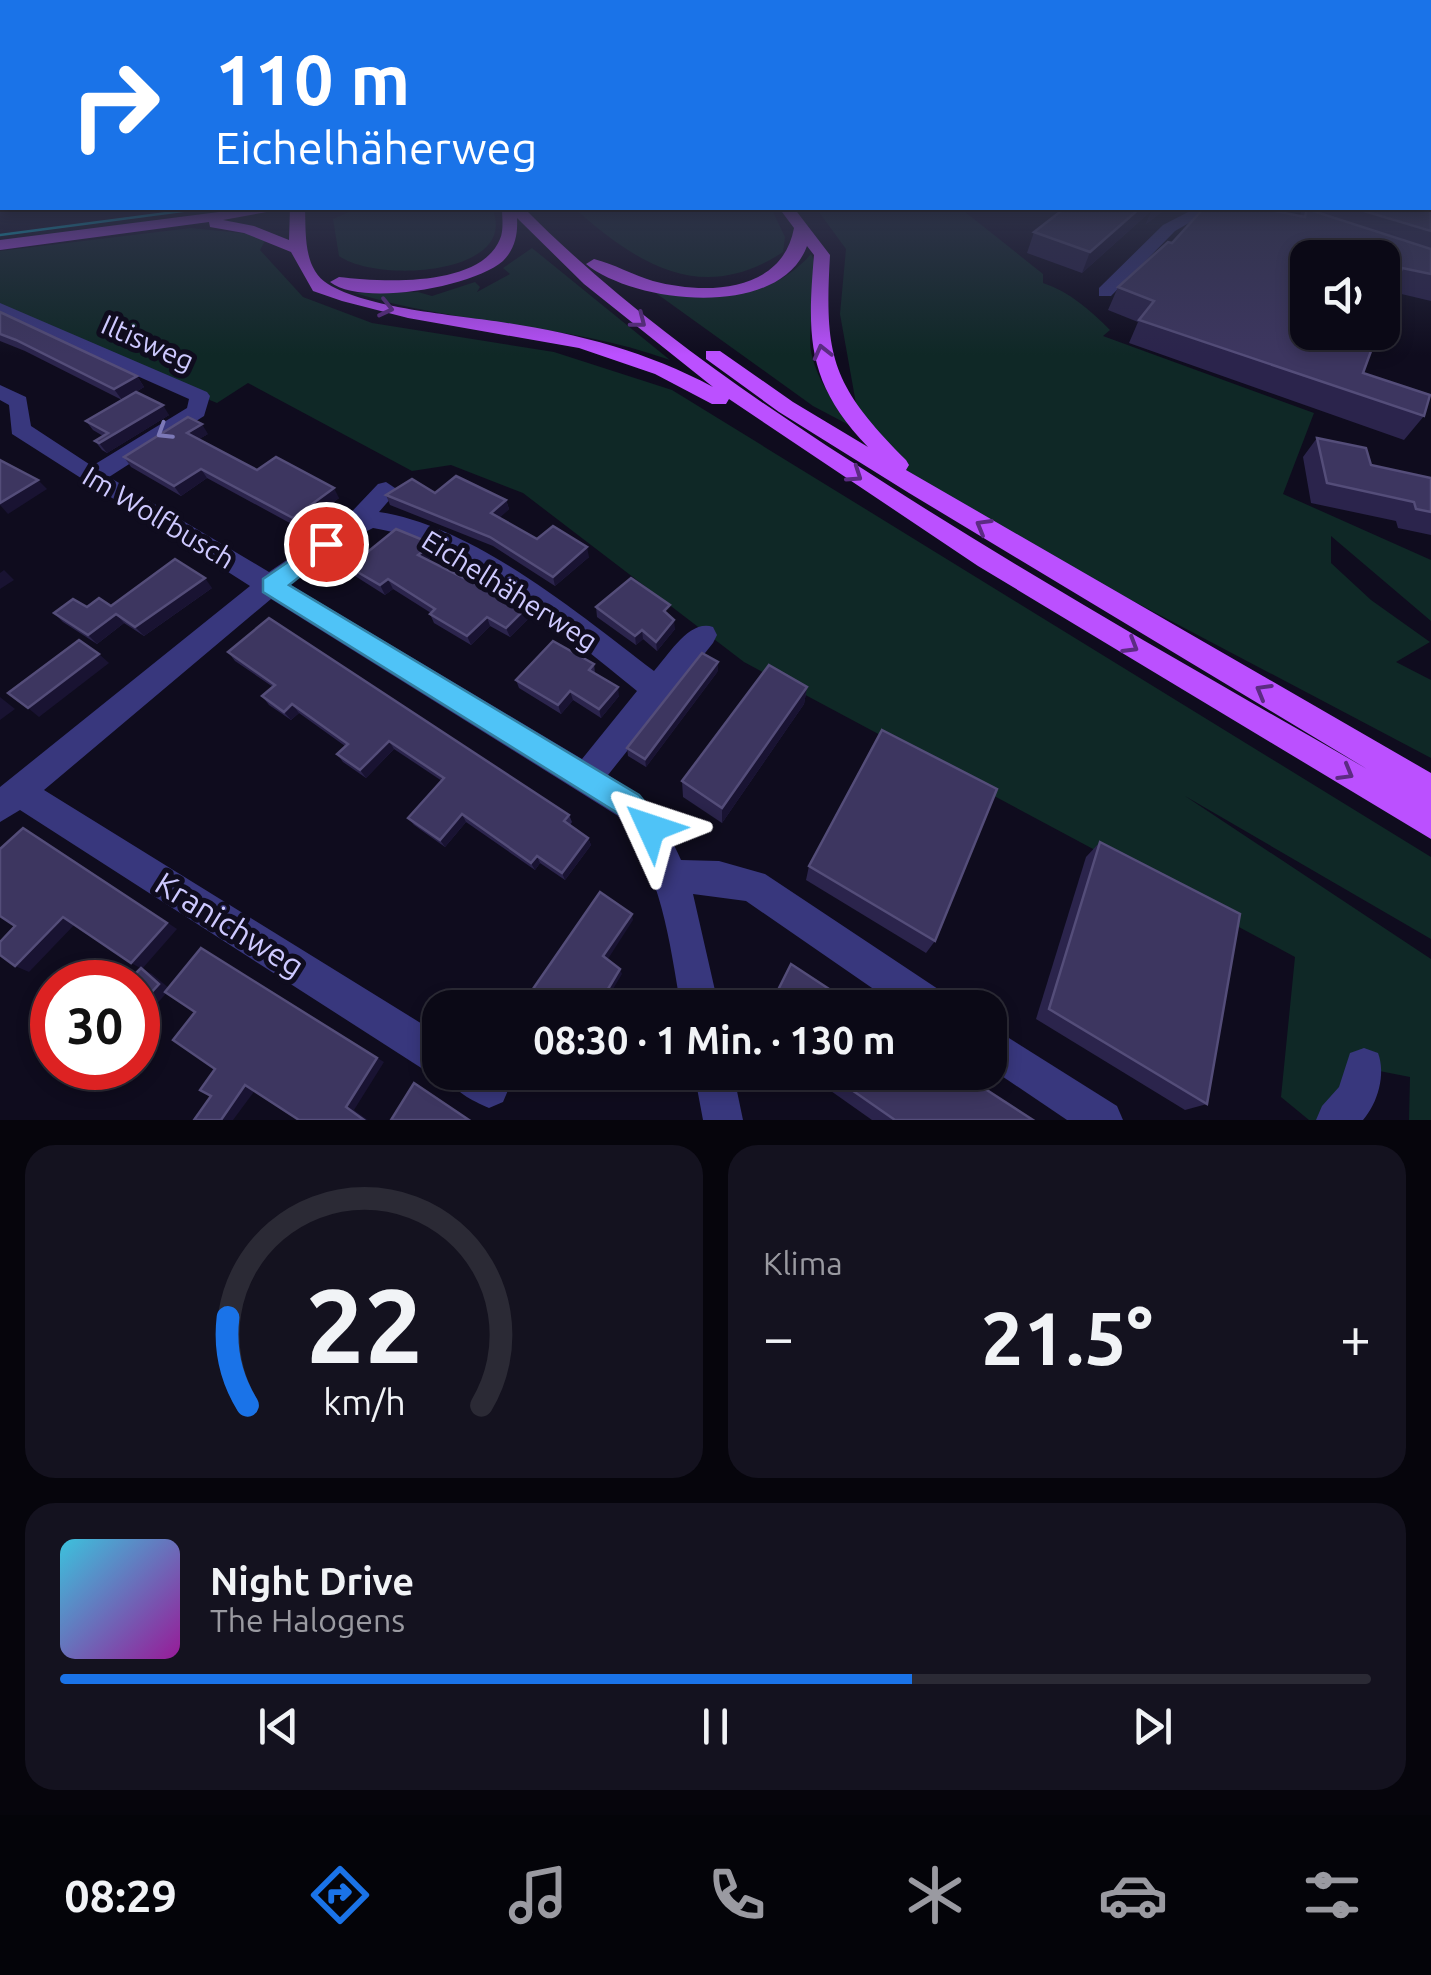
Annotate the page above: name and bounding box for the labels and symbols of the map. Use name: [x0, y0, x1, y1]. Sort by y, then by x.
one-way arrow: [377, 297, 394, 318]
street label: Iltisweg: [97, 308, 199, 376]
one-way arrow: [627, 309, 645, 327]
one-way arrow: [813, 344, 834, 361]
one-way arrow: [157, 419, 175, 438]
street label: Im Wolfbusch: [78, 460, 240, 574]
one-way arrow: [844, 462, 862, 481]
pin: [284, 502, 369, 587]
one-way arrow: [976, 519, 994, 538]
street label: Eichelhäherweg: [417, 524, 603, 656]
one-way arrow: [1120, 633, 1138, 652]
one-way arrow: [1256, 684, 1274, 703]
one-way arrow: [1335, 761, 1353, 780]
position arrow: [599, 776, 703, 880]
street label: Kranichweg: [149, 864, 311, 984]
speed limit sign: 30: [30, 960, 160, 1090]

